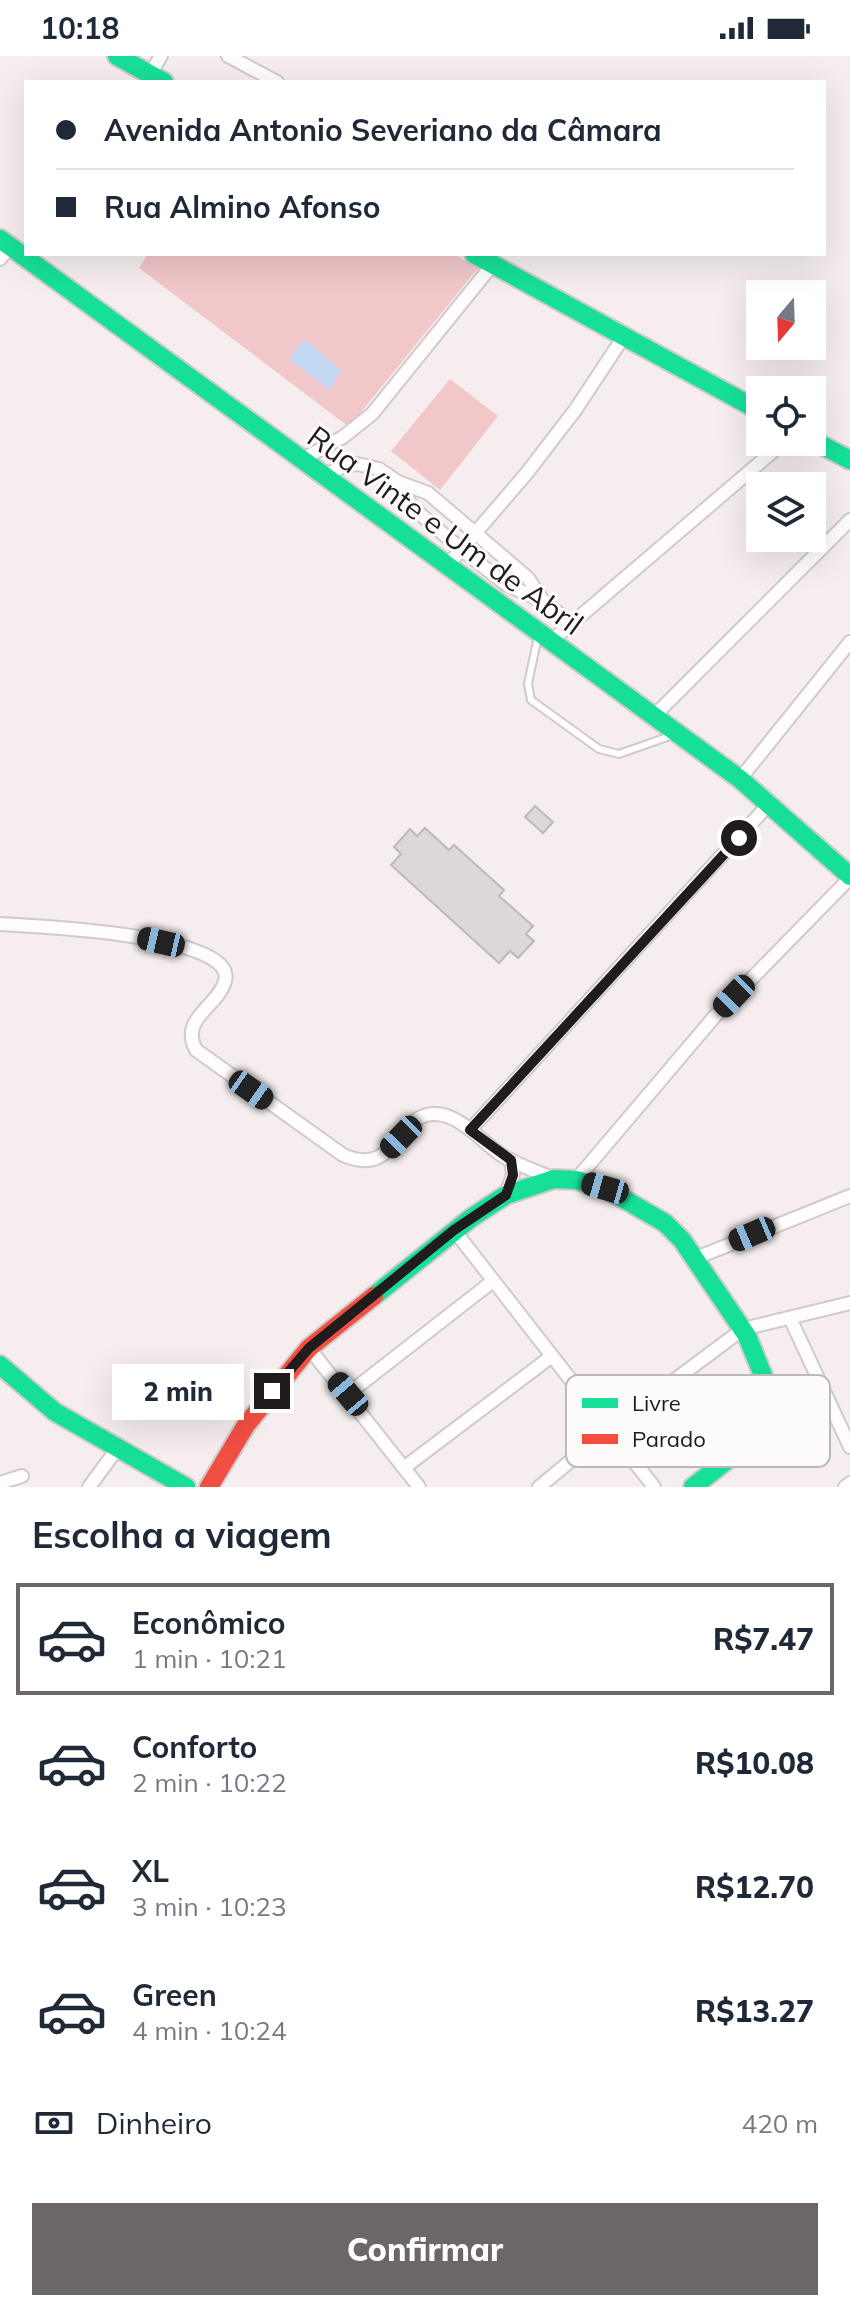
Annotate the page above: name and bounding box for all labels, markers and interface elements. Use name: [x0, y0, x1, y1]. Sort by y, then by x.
text: 10:18: [40, 9, 119, 47]
text: Avenida Antonio Severiano da Câmara: [104, 111, 662, 149]
text: Rua Almino Afonso: [104, 188, 380, 226]
north arrow: [746, 280, 826, 360]
map controls: [746, 280, 826, 552]
button: locate: [746, 376, 826, 456]
street label: Rua Vinte e Um de Abril: [300, 417, 591, 643]
button: layers: [746, 472, 826, 552]
route start: [721, 820, 757, 856]
car: [135, 925, 187, 959]
car: [709, 970, 759, 1022]
car: [224, 1066, 278, 1114]
car: [376, 1111, 426, 1163]
car: [579, 1170, 631, 1206]
car: [725, 1214, 779, 1254]
callout: 2 min: [112, 1363, 244, 1419]
car: [323, 1368, 373, 1420]
route end: [254, 1373, 290, 1409]
text: 2 min: [143, 1375, 213, 1408]
legend: [566, 1375, 830, 1467]
text: Livre: [632, 1389, 681, 1417]
text: Parado: [632, 1425, 706, 1453]
text: Escolha a viagem: [32, 1512, 332, 1557]
icon: car: [36, 1603, 108, 1675]
text: Econômico: [132, 1604, 286, 1642]
text: R$7.47: [713, 1620, 814, 1658]
text: 1 min · 10:21: [132, 1642, 287, 1675]
icon: car: [36, 1727, 108, 1799]
text: Conforto: [132, 1728, 257, 1766]
text: R$10.08: [695, 1744, 814, 1782]
text: 2 min · 10:22: [132, 1766, 287, 1799]
icon: car: [36, 1851, 108, 1923]
text: XL: [132, 1852, 169, 1890]
text: R$12.70: [695, 1868, 814, 1906]
text: 3 min · 10:23: [132, 1890, 287, 1923]
icon: car: [36, 1975, 108, 2047]
text: Green: [132, 1976, 217, 2014]
text: R$13.27: [695, 1992, 814, 2030]
text: 4 min · 10:24: [132, 2014, 287, 2047]
icon: cash: [32, 2101, 76, 2145]
text: Dinheiro: [96, 2104, 212, 2142]
text: 420 m: [742, 2107, 818, 2140]
button: Confirmar: [32, 2203, 818, 2295]

